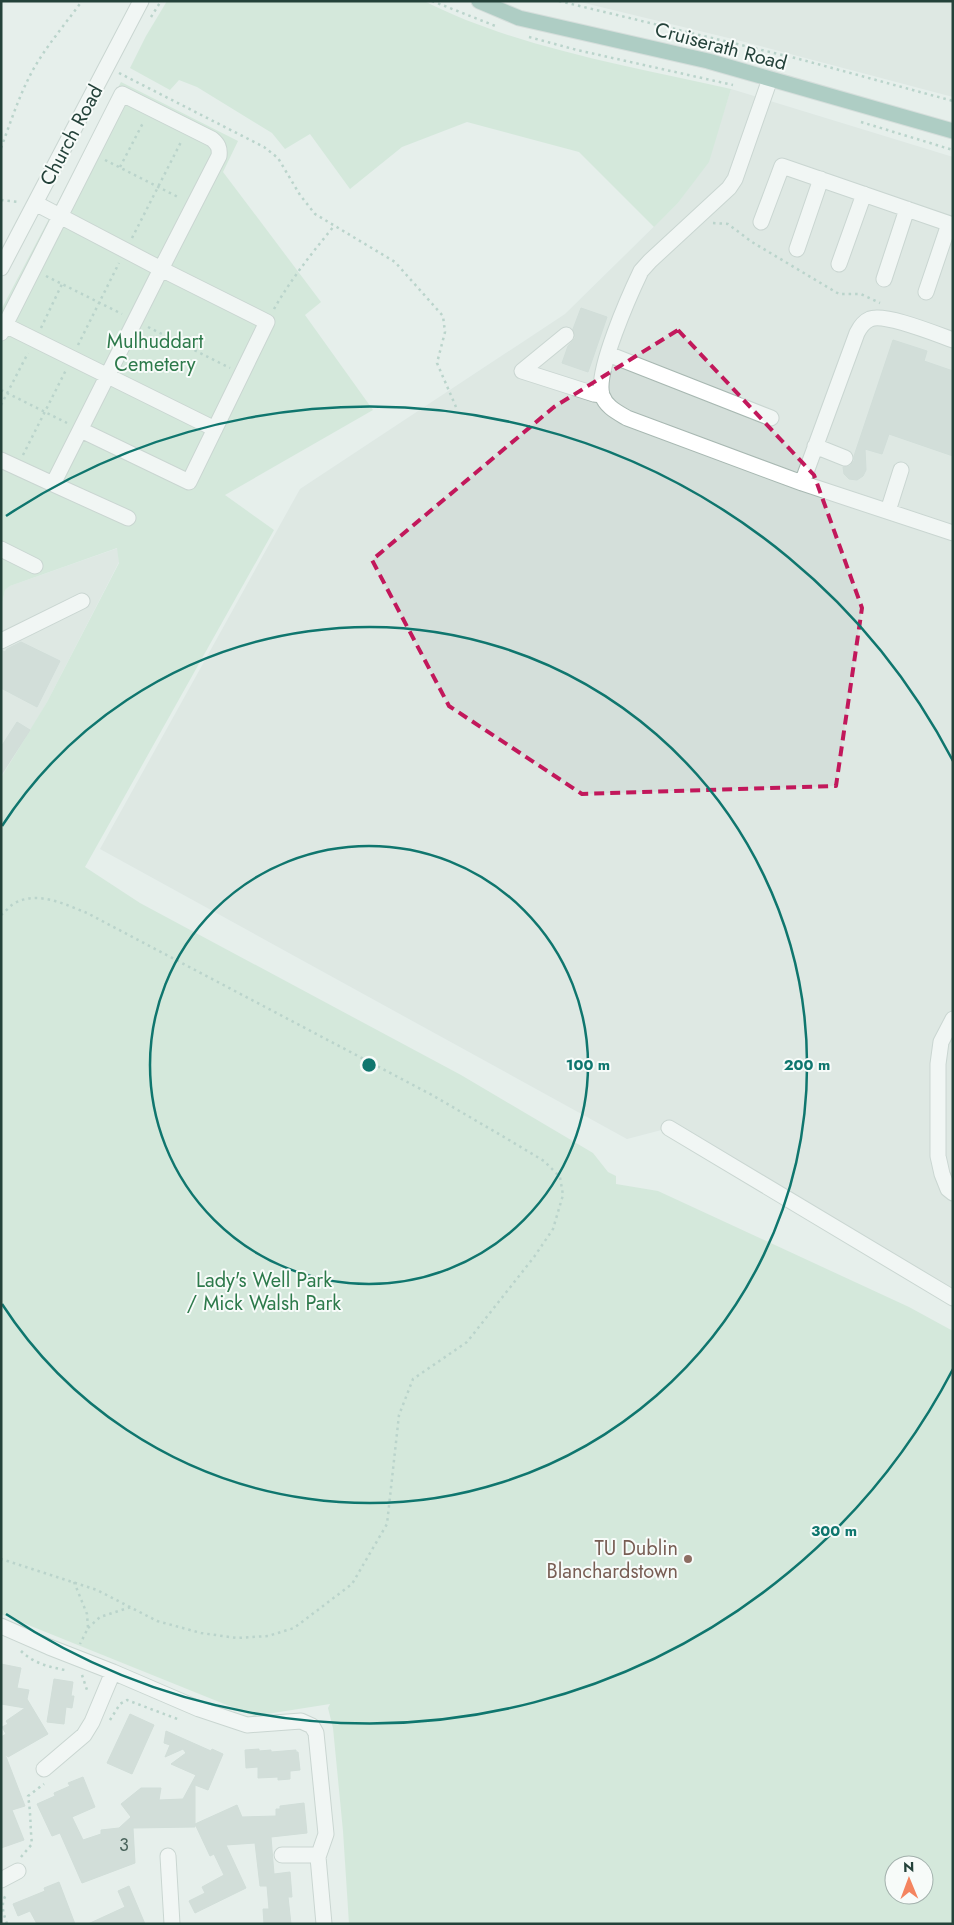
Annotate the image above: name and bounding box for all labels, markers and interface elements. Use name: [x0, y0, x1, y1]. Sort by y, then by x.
street label: Cruiserath Road: [652, 15, 790, 78]
street label: Church Road: [33, 80, 110, 191]
park label: Mulhuddart Cemetery: [107, 327, 203, 379]
text: 100 m: [566, 1054, 610, 1076]
text: 200 m: [784, 1054, 830, 1076]
centre of rings: [360, 1056, 378, 1074]
park label: Lady's Well Park / Mick Walsh Park: [187, 1266, 341, 1318]
text: 300 m: [811, 1520, 857, 1542]
place label: TU Dublin Blanchardstown: [547, 1534, 678, 1586]
marker: TU Dublin Blanchardstown: [682, 1553, 694, 1565]
house number: 3: [119, 1832, 129, 1858]
north arrow: [884, 1855, 934, 1905]
text: N: [903, 1857, 915, 1877]

